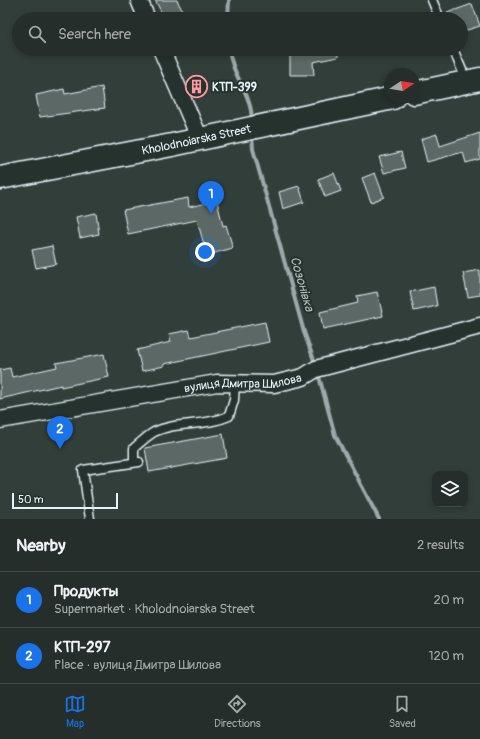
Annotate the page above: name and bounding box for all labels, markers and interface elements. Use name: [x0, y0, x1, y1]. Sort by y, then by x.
search box: [12, 12, 468, 56]
icon: search: [26, 23, 48, 45]
text: Search here: [58, 25, 131, 44]
north arrow: [384, 68, 420, 104]
building icon: КТП-399: [183, 74, 209, 100]
place label: КТП-399: [212, 80, 257, 95]
street label: Kholodnoiarska Street: [140, 121, 252, 158]
pin: 1: [198, 181, 224, 214]
your location: [195, 242, 215, 262]
water label: Созонівка: [287, 255, 318, 314]
street label: вулиця Дмитра Шилова: [183, 370, 303, 396]
pin: 2: [47, 416, 73, 449]
map controls: [432, 471, 468, 507]
button: layers: [432, 471, 468, 507]
scale bar: [12, 491, 118, 510]
text: 50 m: [18, 493, 44, 506]
text: Nearby: [16, 535, 65, 556]
text: 2 results: [417, 537, 464, 553]
text: Продукты: [54, 582, 118, 601]
text: 1: [26, 592, 32, 608]
text: 20 m: [433, 592, 464, 608]
text: Supermarket · Kholodnoiarska Street: [54, 601, 255, 617]
text: КТП-297: [54, 638, 110, 657]
text: 2: [25, 648, 33, 664]
text: 120 m: [428, 648, 464, 664]
text: Place · вулиця Дмитра Шилова: [54, 657, 221, 673]
tab: Map: [64, 693, 86, 730]
tab: Directions: [214, 693, 261, 730]
tab: Saved: [389, 693, 416, 730]

